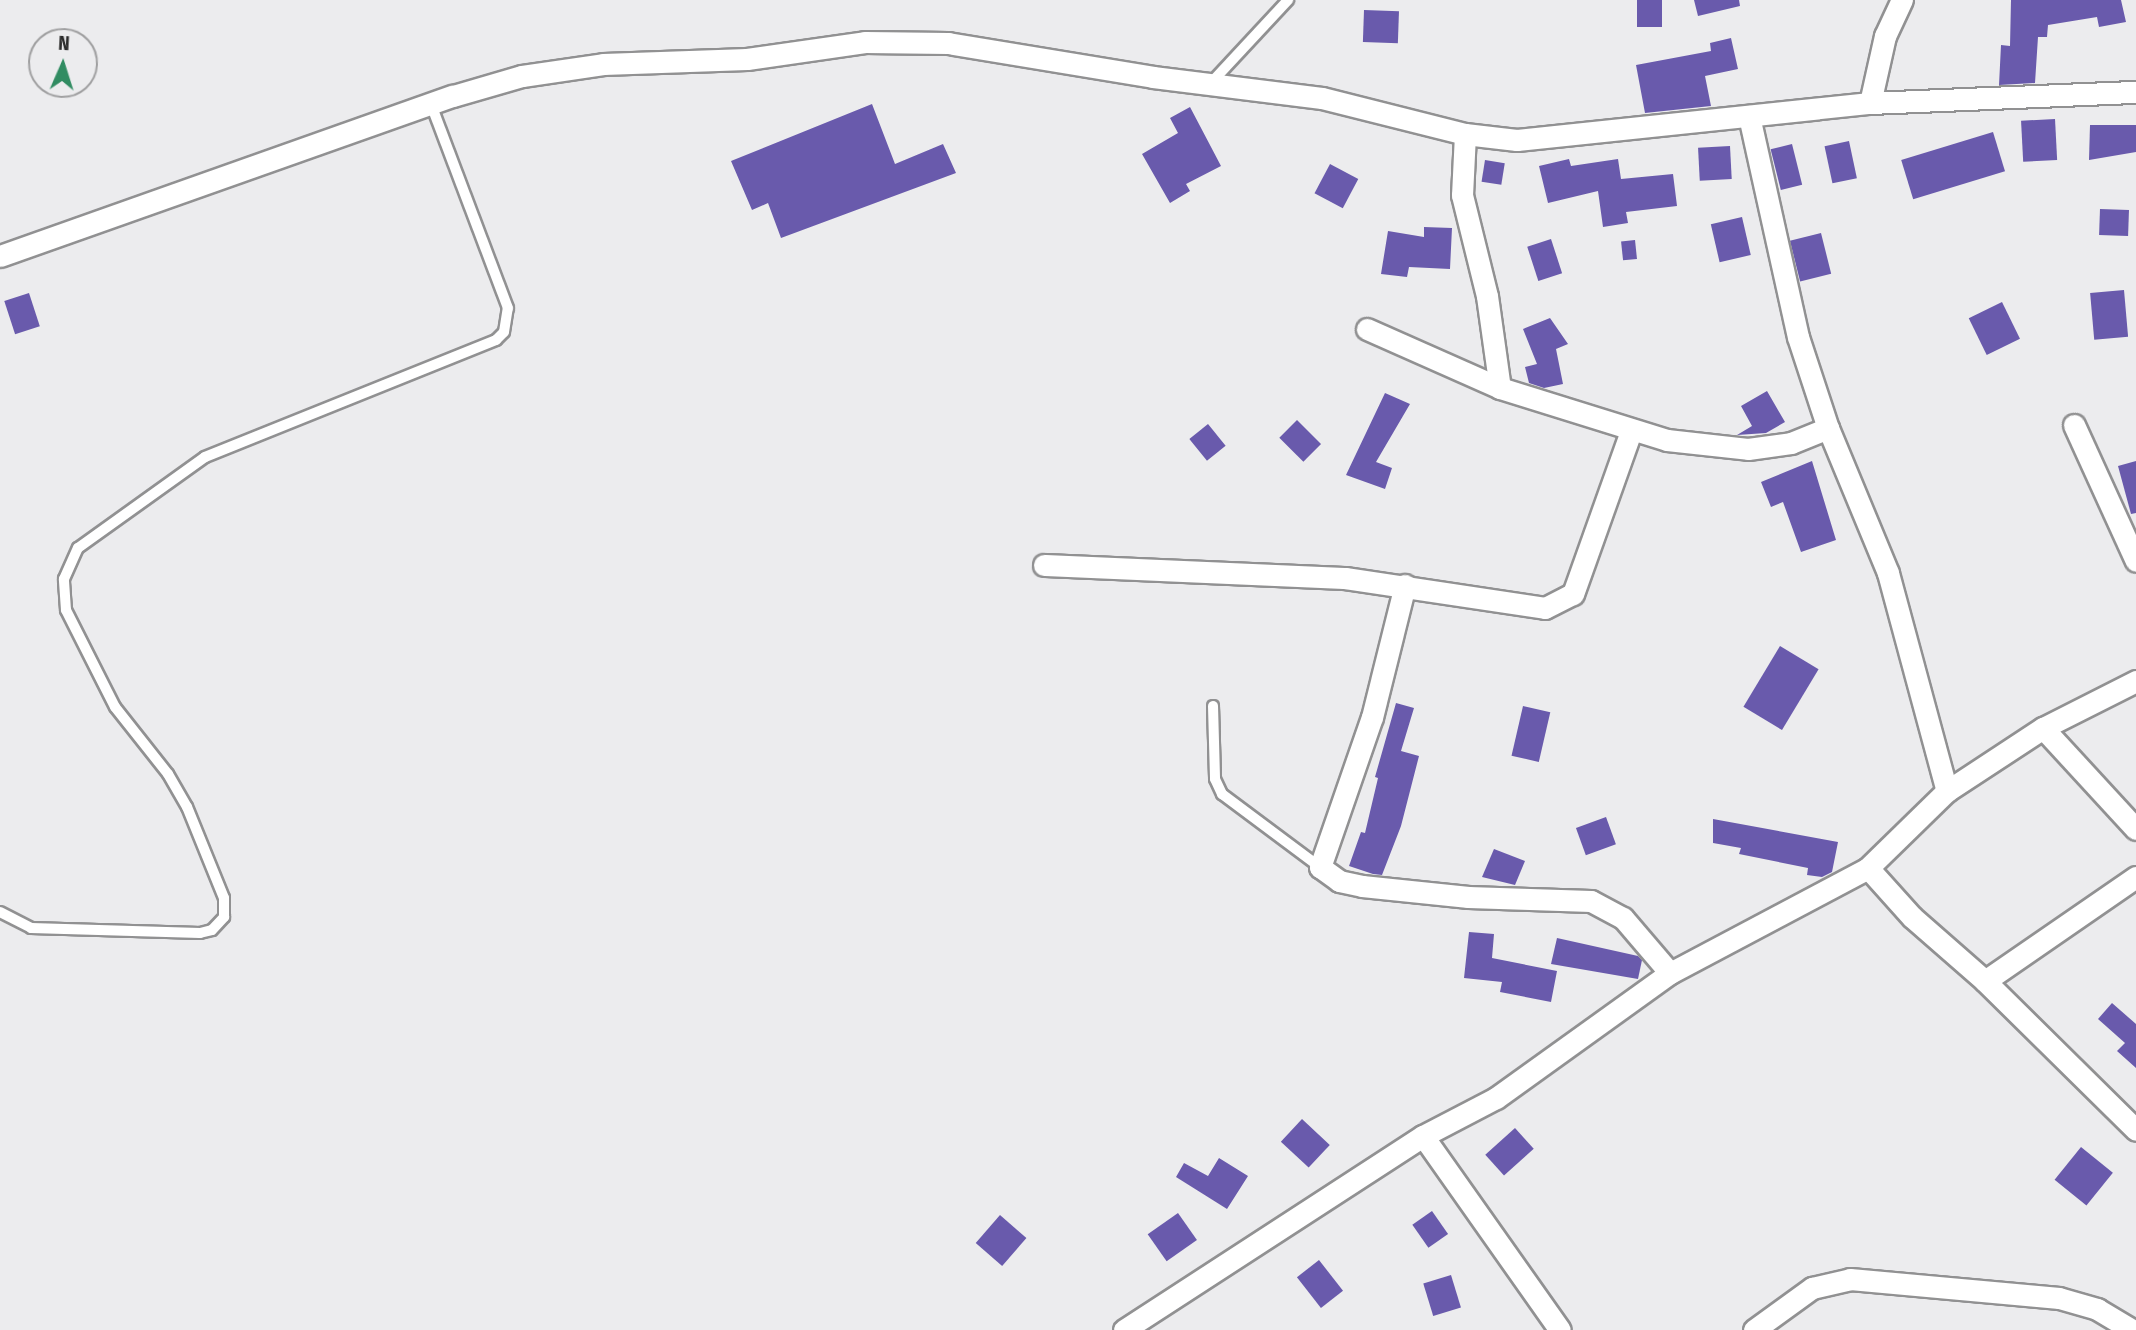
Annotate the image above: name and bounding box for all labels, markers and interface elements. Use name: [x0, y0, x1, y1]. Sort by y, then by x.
north arrow: [28, 28, 98, 98]
text: N: [58, 32, 70, 55]

